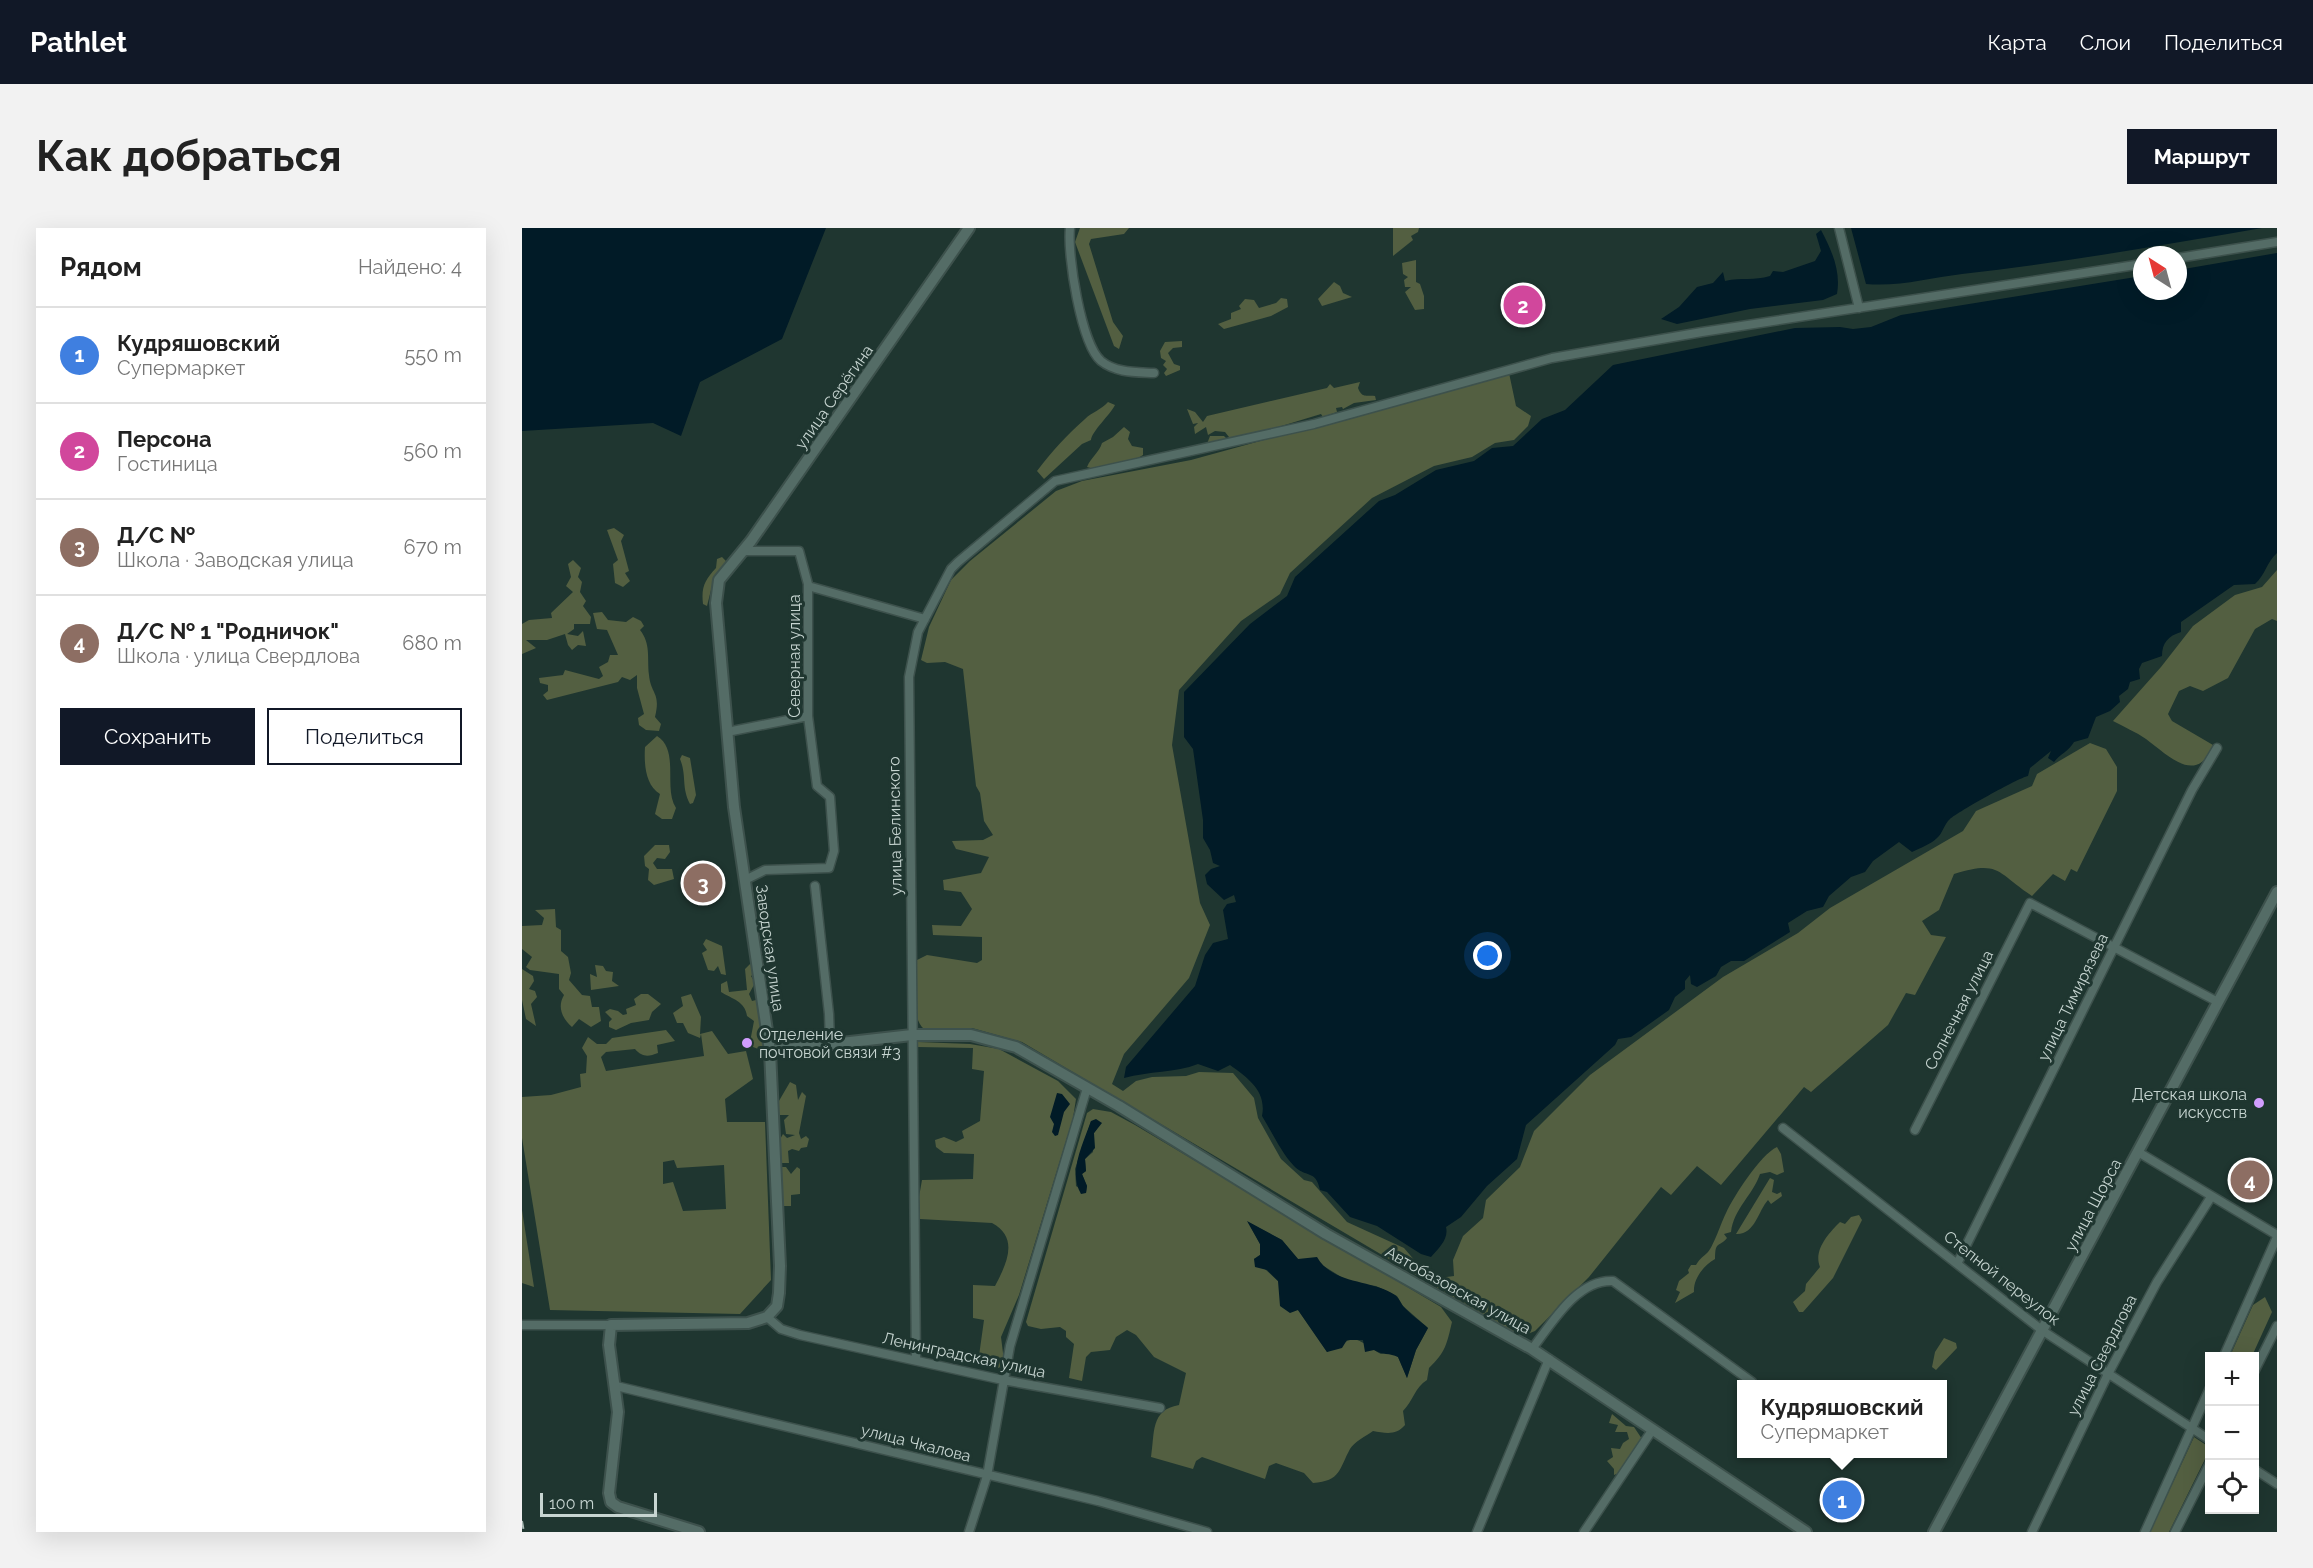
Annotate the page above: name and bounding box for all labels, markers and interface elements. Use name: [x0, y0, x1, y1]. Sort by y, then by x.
text: Pathlet: [30, 26, 127, 59]
text: Карта: [1988, 30, 2047, 55]
text: Слои: [2080, 30, 2131, 55]
text: Поделиться: [2164, 30, 2283, 55]
button: Маршрут: [2127, 129, 2277, 184]
text: Как добраться: [36, 132, 342, 181]
north arrow: [2133, 246, 2187, 300]
text: Рядом: [60, 252, 142, 282]
text: Найдено: 4: [358, 255, 462, 279]
pin: 2: [1504, 282, 1542, 328]
text: Кудряшовский: [117, 330, 280, 356]
street label: улица Серёгина: [791, 341, 877, 453]
text: 1: [75, 343, 84, 367]
text: 550 m: [404, 343, 462, 367]
text: Супермаркет: [117, 356, 245, 380]
text: Персона: [117, 426, 212, 452]
text: 2: [74, 439, 85, 463]
text: 560 m: [403, 439, 462, 463]
text: Гостиница: [117, 452, 218, 476]
text: Д/С №: [117, 522, 195, 548]
text: 3: [74, 535, 85, 559]
text: 670 m: [404, 535, 462, 559]
text: Школа · Заводская улица: [117, 548, 354, 572]
street label: Северная улица: [785, 594, 804, 718]
text: Д/С № 1 "Родничок": [117, 618, 339, 644]
text: 4: [74, 631, 85, 655]
text: 680 m: [402, 631, 462, 655]
text: Школа · улица Свердлова: [117, 644, 360, 668]
button: Сохранить: [60, 708, 255, 765]
button: Поделиться: [267, 708, 462, 765]
street label: улица Белинского: [884, 756, 906, 896]
pin: 3: [684, 860, 723, 906]
street label: Заводская улица: [752, 883, 788, 1013]
street label: улица Тимирязева: [2034, 930, 2112, 1064]
your location: [1473, 941, 1502, 970]
street label: Солнечная улица: [1921, 947, 1997, 1073]
place label: Отделение почтовой связи #3: [759, 1025, 901, 1062]
marker: Отделение почтовой связи #3: [740, 1036, 754, 1050]
place label: Детская школа искусств: [2132, 1085, 2247, 1122]
marker: Детская школа искусств: [2252, 1096, 2266, 1110]
street label: улица Щорса: [2061, 1155, 2125, 1255]
pin: 4: [2230, 1158, 2270, 1202]
street label: Степной переулок: [1940, 1227, 2064, 1329]
street label: Автобазовская улица: [1382, 1242, 1534, 1338]
street label: улица Свердлова: [2063, 1291, 2141, 1419]
street label: Ленинградская улица: [881, 1328, 1047, 1382]
map controls: [2205, 1352, 2259, 1514]
button: +: [2205, 1352, 2259, 1406]
popup: [1737, 1380, 1947, 1458]
text: Кудряшовский: [1760, 1394, 1924, 1420]
button: −: [2205, 1406, 2259, 1460]
street label: улица Чкалова: [859, 1420, 973, 1466]
text: Супермаркет: [1760, 1420, 1889, 1444]
button: locate: [2205, 1460, 2259, 1514]
pin: 1: [1822, 1478, 1862, 1522]
scale bar: [540, 1490, 657, 1518]
text: 100 m: [549, 1494, 594, 1513]

